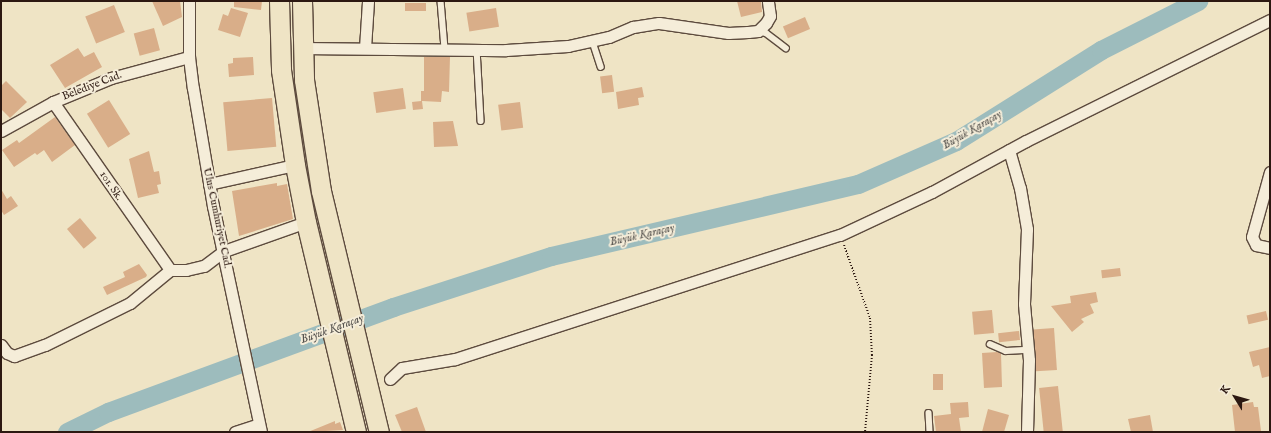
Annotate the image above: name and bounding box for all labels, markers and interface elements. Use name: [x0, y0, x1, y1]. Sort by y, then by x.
street label: Belediye Cad.: [60, 69, 124, 103]
water label: Büyük Karaçay: [940, 107, 1004, 153]
street label: Ulus Cumhuriyet Cad.: [200, 167, 234, 269]
street label: 101. Sk.: [97, 169, 125, 203]
water label: Büyük Karaçay: [608, 221, 676, 249]
water label: Büyük Karaçay: [298, 311, 366, 347]
north arrow: [1215, 377, 1255, 417]
text: K: [1217, 382, 1233, 397]

